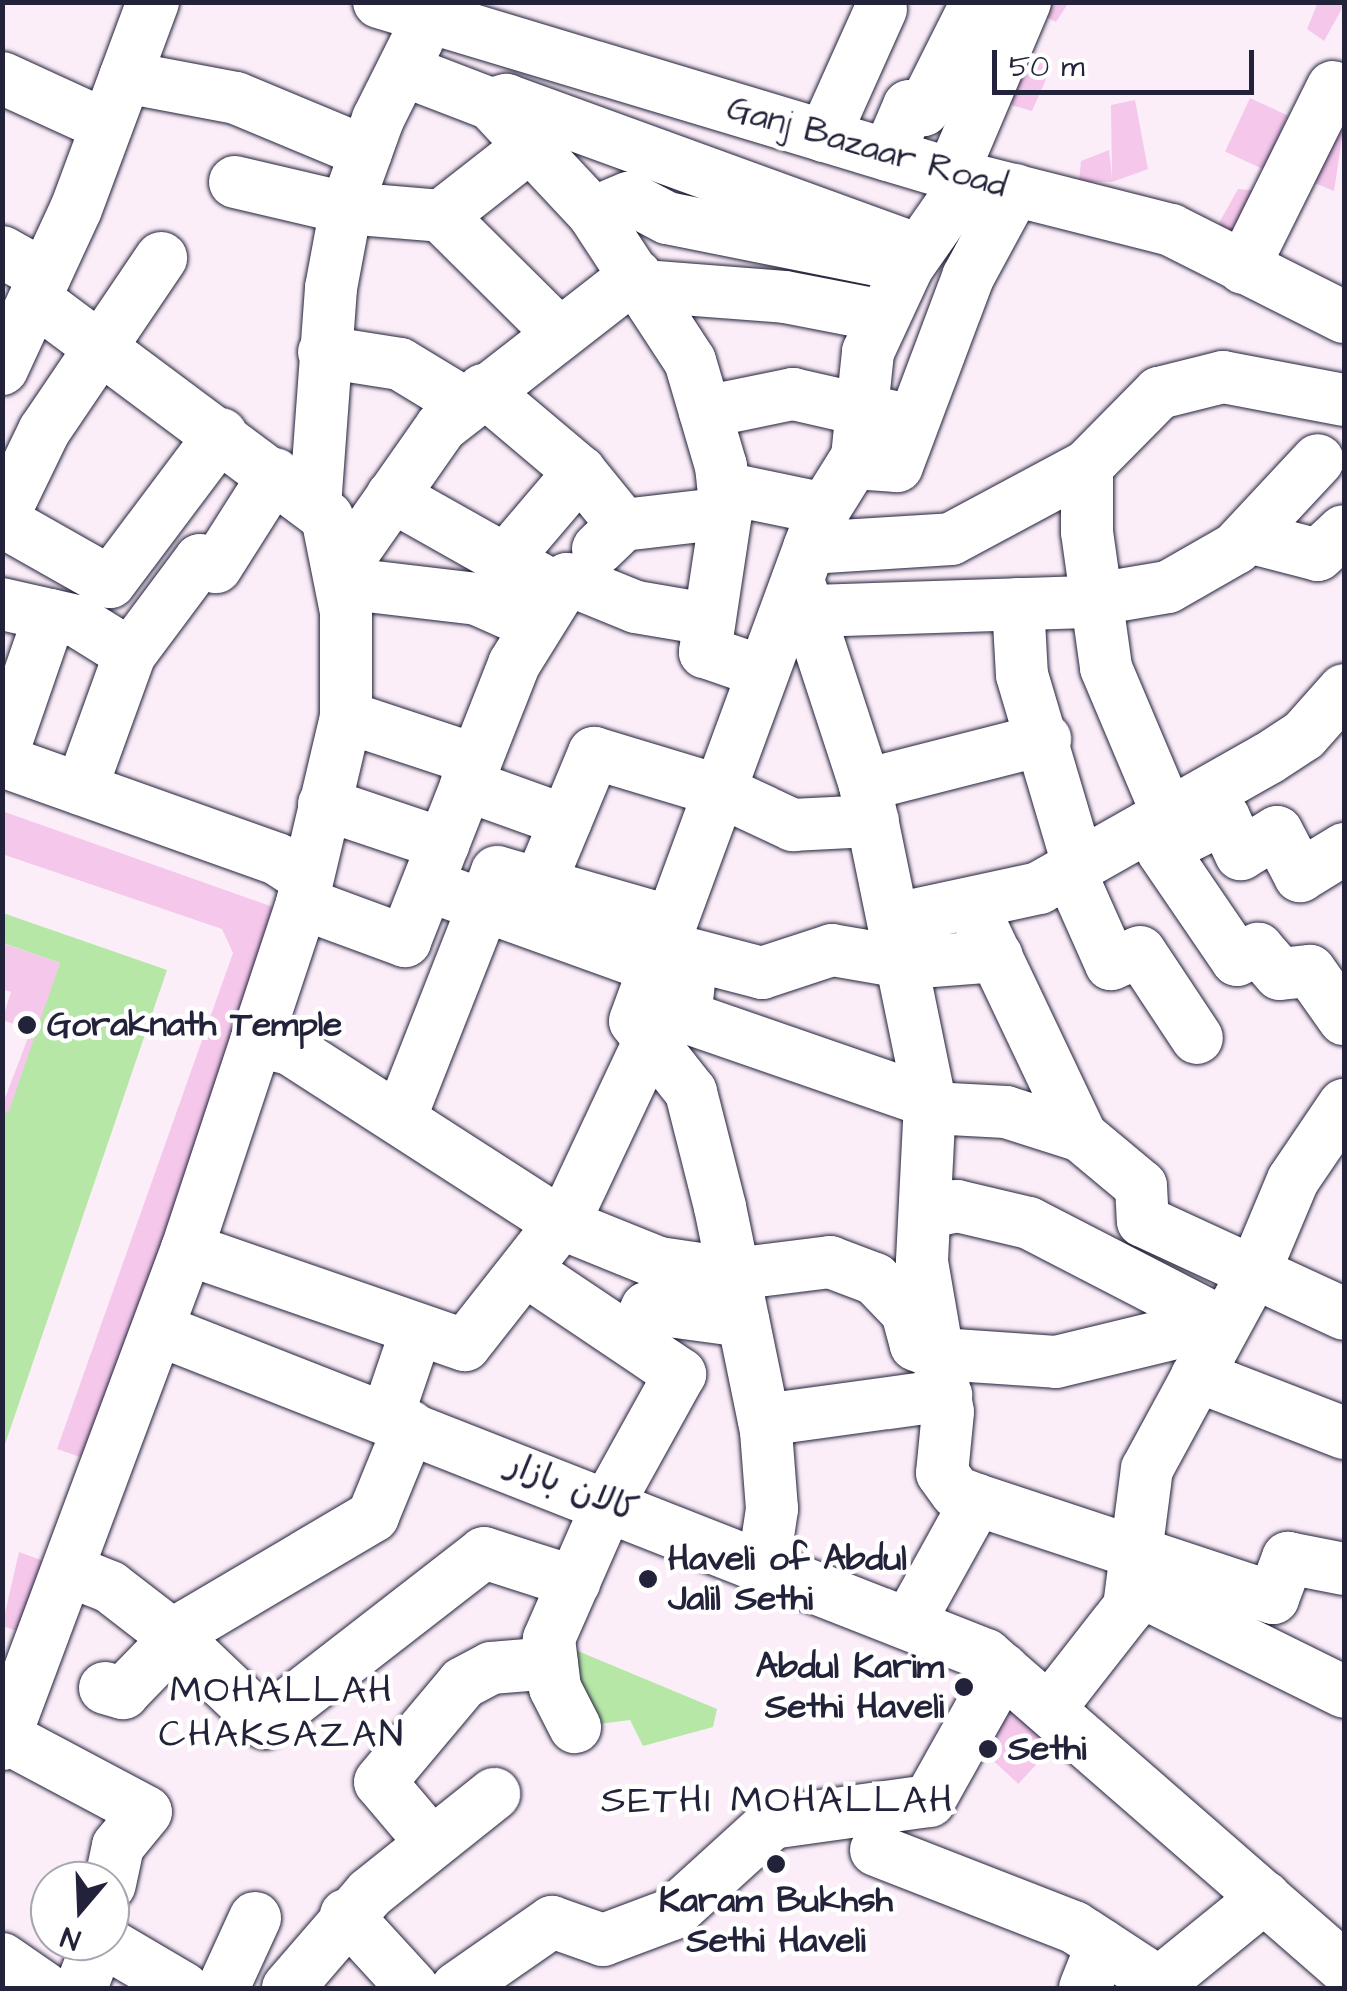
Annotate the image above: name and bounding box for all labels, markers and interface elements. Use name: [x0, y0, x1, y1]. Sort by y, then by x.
scale bar: [997, 30, 1260, 92]
text: 50 m: [1009, 46, 1085, 88]
street label: Ganj Bazaar Road: [722, 87, 1012, 207]
place label: Goraknath Temple: [47, 1004, 342, 1046]
marker: Goraknath Temple: [16, 1014, 38, 1036]
street label: کالان بازار: [501, 1444, 643, 1532]
place label: Haveli of Abdul Jalil Sethi: [668, 1538, 907, 1620]
marker: Haveli of Abdul Jalil Sethi: [637, 1568, 659, 1590]
place label: Abdul Karim Sethi Haveli: [756, 1646, 944, 1728]
district label: MOHALLAH CHAKSAZAN: [159, 1669, 405, 1758]
marker: Abdul Karim Sethi Haveli: [953, 1676, 975, 1698]
place label: Sethi: [1008, 1728, 1086, 1770]
marker: Sethi: [977, 1738, 999, 1760]
district label: SETHI MOHALLAH: [601, 1779, 955, 1825]
marker: Karam Bukhsh Sethi Haveli: [765, 1853, 787, 1875]
north arrow: [30, 1861, 130, 1961]
place label: Karam Bukhsh Sethi Haveli: [659, 1880, 893, 1962]
text: N: [56, 1917, 85, 1959]

